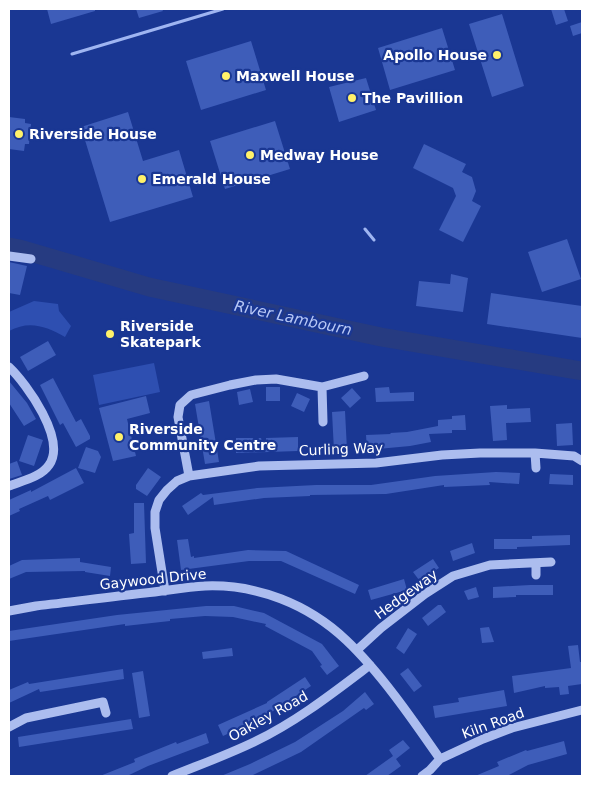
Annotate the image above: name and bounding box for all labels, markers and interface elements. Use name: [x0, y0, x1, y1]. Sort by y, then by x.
place label: Apollo House: [383, 47, 487, 63]
marker: Apollo House: [491, 49, 503, 61]
place label: Maxwell House: [236, 68, 354, 84]
marker: Maxwell House: [220, 70, 232, 82]
place label: The Pavillion: [362, 90, 463, 106]
marker: The Pavillion: [346, 92, 358, 104]
place label: Riverside House: [29, 126, 157, 142]
marker: Riverside House: [13, 128, 25, 140]
place label: Medway House: [260, 147, 379, 163]
marker: Medway House: [244, 149, 256, 161]
place label: Emerald House: [152, 171, 271, 187]
marker: Emerald House: [136, 173, 148, 185]
water label: River Lambourn: [233, 297, 353, 339]
place label: Riverside Skatepark: [120, 318, 201, 350]
marker: Riverside Skatepark: [104, 328, 116, 340]
place label: Riverside Community Centre: [129, 421, 276, 453]
marker: Riverside Community Centre: [113, 431, 125, 443]
street label: Curling Way: [299, 440, 383, 458]
street label: Gaywood Drive: [99, 565, 207, 593]
street label: Hedgeway: [371, 566, 441, 622]
street label: Oakley Road: [226, 688, 310, 744]
street label: Kiln Road: [460, 704, 526, 742]

